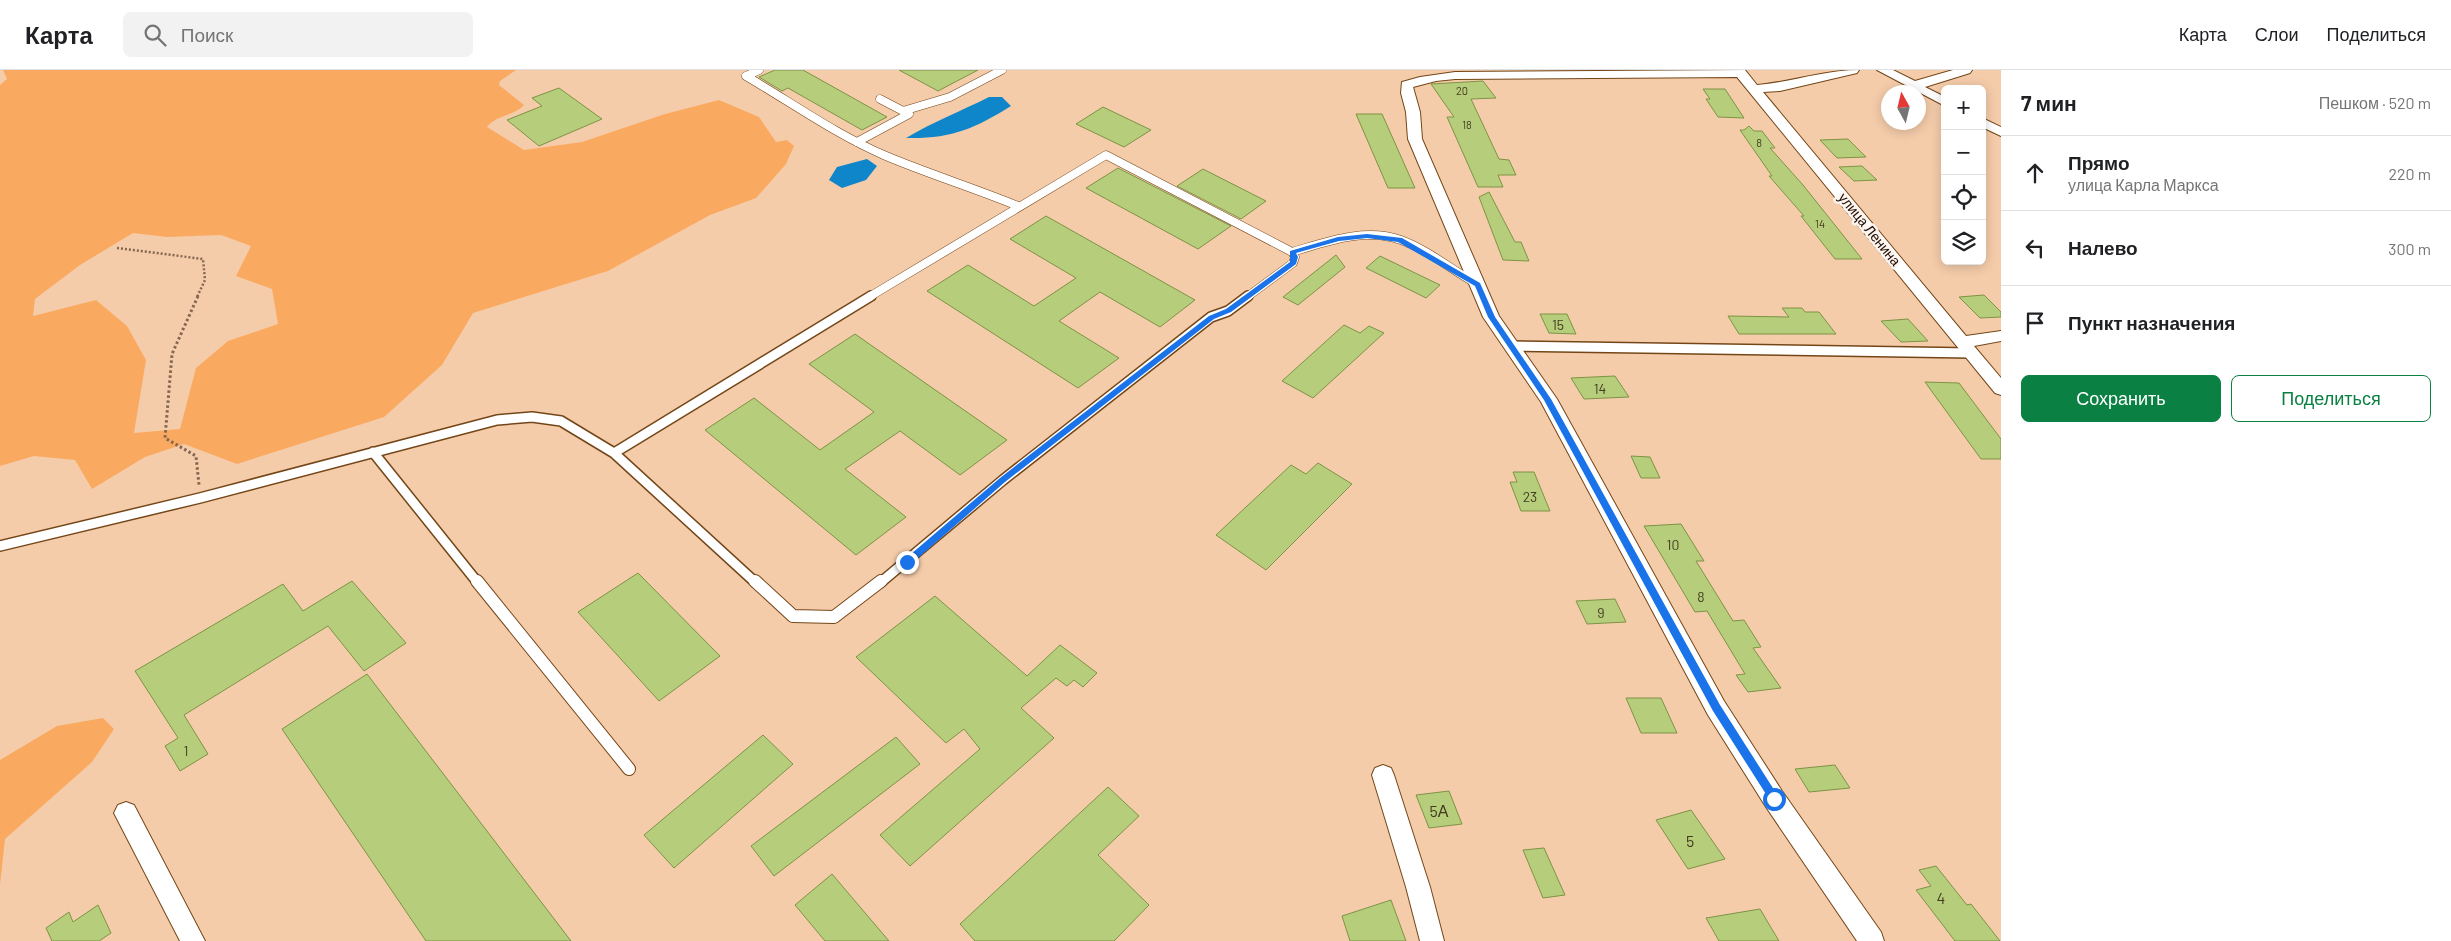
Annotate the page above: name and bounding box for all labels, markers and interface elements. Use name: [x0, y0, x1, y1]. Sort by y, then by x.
search box: [123, 12, 473, 57]
text: Карта: [25, 20, 93, 49]
icon: search: [141, 21, 169, 49]
text: Поиск: [181, 23, 233, 46]
text: Карта: [2179, 23, 2227, 45]
text: Слои: [2255, 23, 2299, 45]
text: Поделиться: [2327, 23, 2426, 45]
house number: 20: [1456, 84, 1468, 97]
north arrow: [1881, 85, 1926, 130]
map controls: [1941, 85, 1986, 265]
button: +: [1941, 85, 1986, 130]
text: 7 мин: [2021, 90, 2077, 115]
text: Пешком · 520 m: [2319, 93, 2431, 112]
house number: 18: [1462, 118, 1472, 131]
button: −: [1941, 130, 1986, 175]
house number: 8: [1756, 136, 1762, 149]
text: Прямо: [2068, 151, 2130, 174]
icon: ahead: [2021, 159, 2049, 187]
text: 220 m: [2388, 164, 2431, 183]
button: locate: [1941, 175, 1986, 220]
text: улица Карла Маркса: [2068, 175, 2219, 194]
street label: улица Ленина: [1835, 189, 1905, 269]
house number: 14: [1815, 217, 1825, 230]
button: layers: [1941, 220, 1986, 265]
icon: left: [2021, 234, 2049, 262]
text: Налево: [2068, 236, 2138, 259]
text: 300 m: [2388, 239, 2431, 258]
icon: arrive: [2021, 309, 2049, 337]
text: Пункт назначения: [2068, 311, 2235, 334]
house number: 15: [1552, 316, 1564, 333]
button: Сохранить: [2021, 375, 2221, 422]
button: Поделиться: [2231, 375, 2431, 422]
house number: 14: [1594, 380, 1606, 397]
house number: 23: [1523, 488, 1537, 505]
house number: 10: [1667, 536, 1679, 553]
route end: [896, 551, 919, 574]
house number: 8: [1697, 588, 1705, 605]
house number: 9: [1597, 604, 1605, 621]
house number: 1: [184, 742, 188, 759]
route start: [1763, 788, 1786, 811]
house number: 5А: [1430, 801, 1449, 820]
house number: 5: [1686, 831, 1694, 850]
house number: 4: [1937, 888, 1945, 907]

